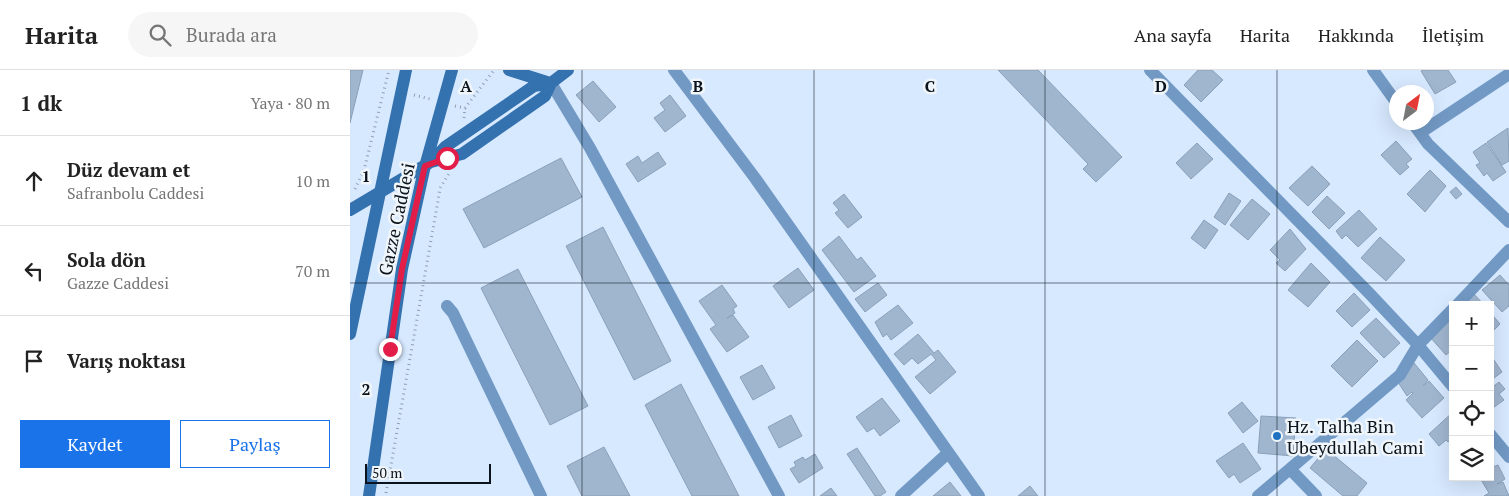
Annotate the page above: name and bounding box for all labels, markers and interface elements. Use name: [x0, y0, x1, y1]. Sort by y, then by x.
search box: [128, 12, 478, 57]
text: Harita: [25, 19, 98, 51]
icon: search: [146, 21, 174, 49]
text: Burada ara: [186, 22, 277, 47]
text: Ana sayfa: [1134, 23, 1212, 47]
text: Harita: [1240, 23, 1290, 47]
text: Hakkında: [1318, 23, 1394, 47]
text: İletişim: [1422, 23, 1484, 47]
text: A: [460, 75, 472, 97]
text: B: [693, 75, 703, 97]
text: C: [925, 75, 935, 97]
text: D: [1155, 75, 1167, 97]
north arrow: [1389, 85, 1434, 130]
text: 1 dk: [20, 89, 62, 117]
text: Yaya · 80 m: [250, 92, 330, 114]
route start: [436, 147, 459, 170]
text: Düz devam et: [67, 157, 190, 182]
street label: Gazze Caddesi: [372, 160, 420, 278]
text: 1: [361, 165, 371, 187]
icon: ahead: [20, 167, 48, 195]
text: 10 m: [295, 170, 330, 192]
text: Safranbolu Caddesi: [67, 182, 204, 204]
text: Sola dön: [67, 247, 146, 272]
icon: left: [20, 257, 48, 285]
text: 70 m: [295, 260, 330, 282]
text: Gazze Caddesi: [67, 272, 169, 294]
map controls: [1449, 301, 1494, 481]
button: +: [1449, 301, 1494, 346]
route end: [379, 338, 402, 361]
button: −: [1449, 346, 1494, 391]
icon: arrive: [20, 347, 48, 375]
text: Varış noktası: [67, 348, 186, 373]
text: 2: [361, 378, 371, 400]
button: locate: [1449, 391, 1494, 436]
place label: Hz. Talha Bin Ubeydullah Cami: [1287, 414, 1424, 459]
button: Kaydet: [20, 420, 170, 468]
button: Paylaş: [180, 420, 330, 468]
marker: Hz. Talha Bin Ubeydullah Cami: [1271, 430, 1283, 442]
button: layers: [1449, 436, 1494, 481]
scale bar: [365, 461, 491, 484]
text: 50 m: [372, 463, 402, 482]

